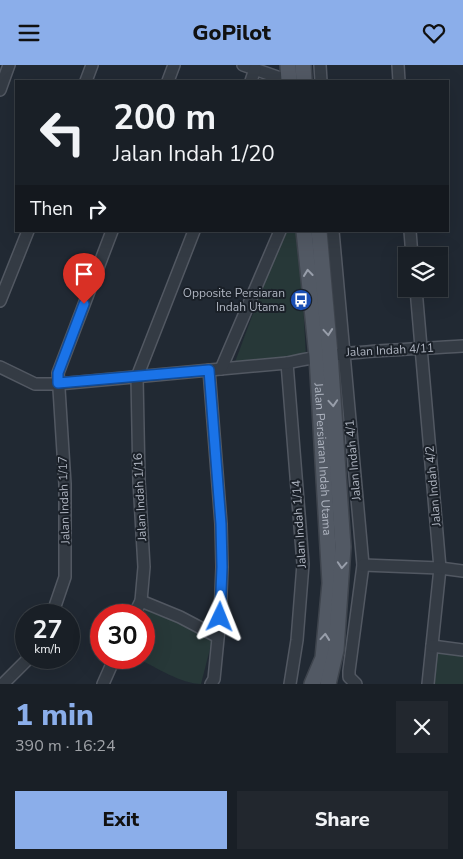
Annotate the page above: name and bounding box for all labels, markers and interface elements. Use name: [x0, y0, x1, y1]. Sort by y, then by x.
text: GoPilot: [192, 18, 271, 48]
icon: menu: [15, 19, 43, 47]
icon: heart: [420, 19, 448, 47]
text: 200 m: [113, 94, 216, 141]
icon: left: [30, 100, 95, 165]
text: Jalan Indah 1/20: [113, 139, 275, 169]
icon: right: [83, 195, 111, 223]
text: Then: [30, 196, 73, 222]
map controls: [398, 247, 448, 297]
button: layers: [398, 247, 448, 297]
pin: [63, 253, 105, 304]
icon: arrive: [70, 260, 98, 288]
one-way arrow: [303, 268, 314, 276]
place label: Opposite Persiaran Indah Utama: [183, 285, 285, 315]
bus stop icon: Opposite Persiaran Indah Utama: [289, 288, 313, 312]
one-way arrow: [322, 328, 333, 336]
street label: Jalan Indah 4/11: [345, 340, 434, 360]
street label: Jalan Persiaran Indah Utama: [310, 381, 335, 536]
one-way arrow: [328, 399, 339, 407]
street label: Jalan Indah 4/1: [341, 419, 365, 502]
street label: Jalan Indah 4/2: [421, 445, 445, 528]
street label: Jalan Indah 1/16: [130, 453, 150, 542]
street label: Jalan Indah 1/17: [54, 456, 74, 545]
street label: Jalan Indah 1/14: [288, 479, 310, 570]
one-way arrow: [336, 561, 347, 569]
position arrow: [193, 590, 245, 642]
speed limit sign: 30: [90, 604, 155, 669]
text: 27: [32, 613, 63, 647]
one-way arrow: [319, 633, 330, 641]
text: km/h: [34, 641, 61, 657]
text: 1 min: [15, 695, 94, 736]
button: close: [396, 701, 448, 753]
text: 390 m · 16:24: [15, 735, 116, 757]
button: Exit: [15, 791, 227, 849]
button: Share: [237, 791, 448, 849]

